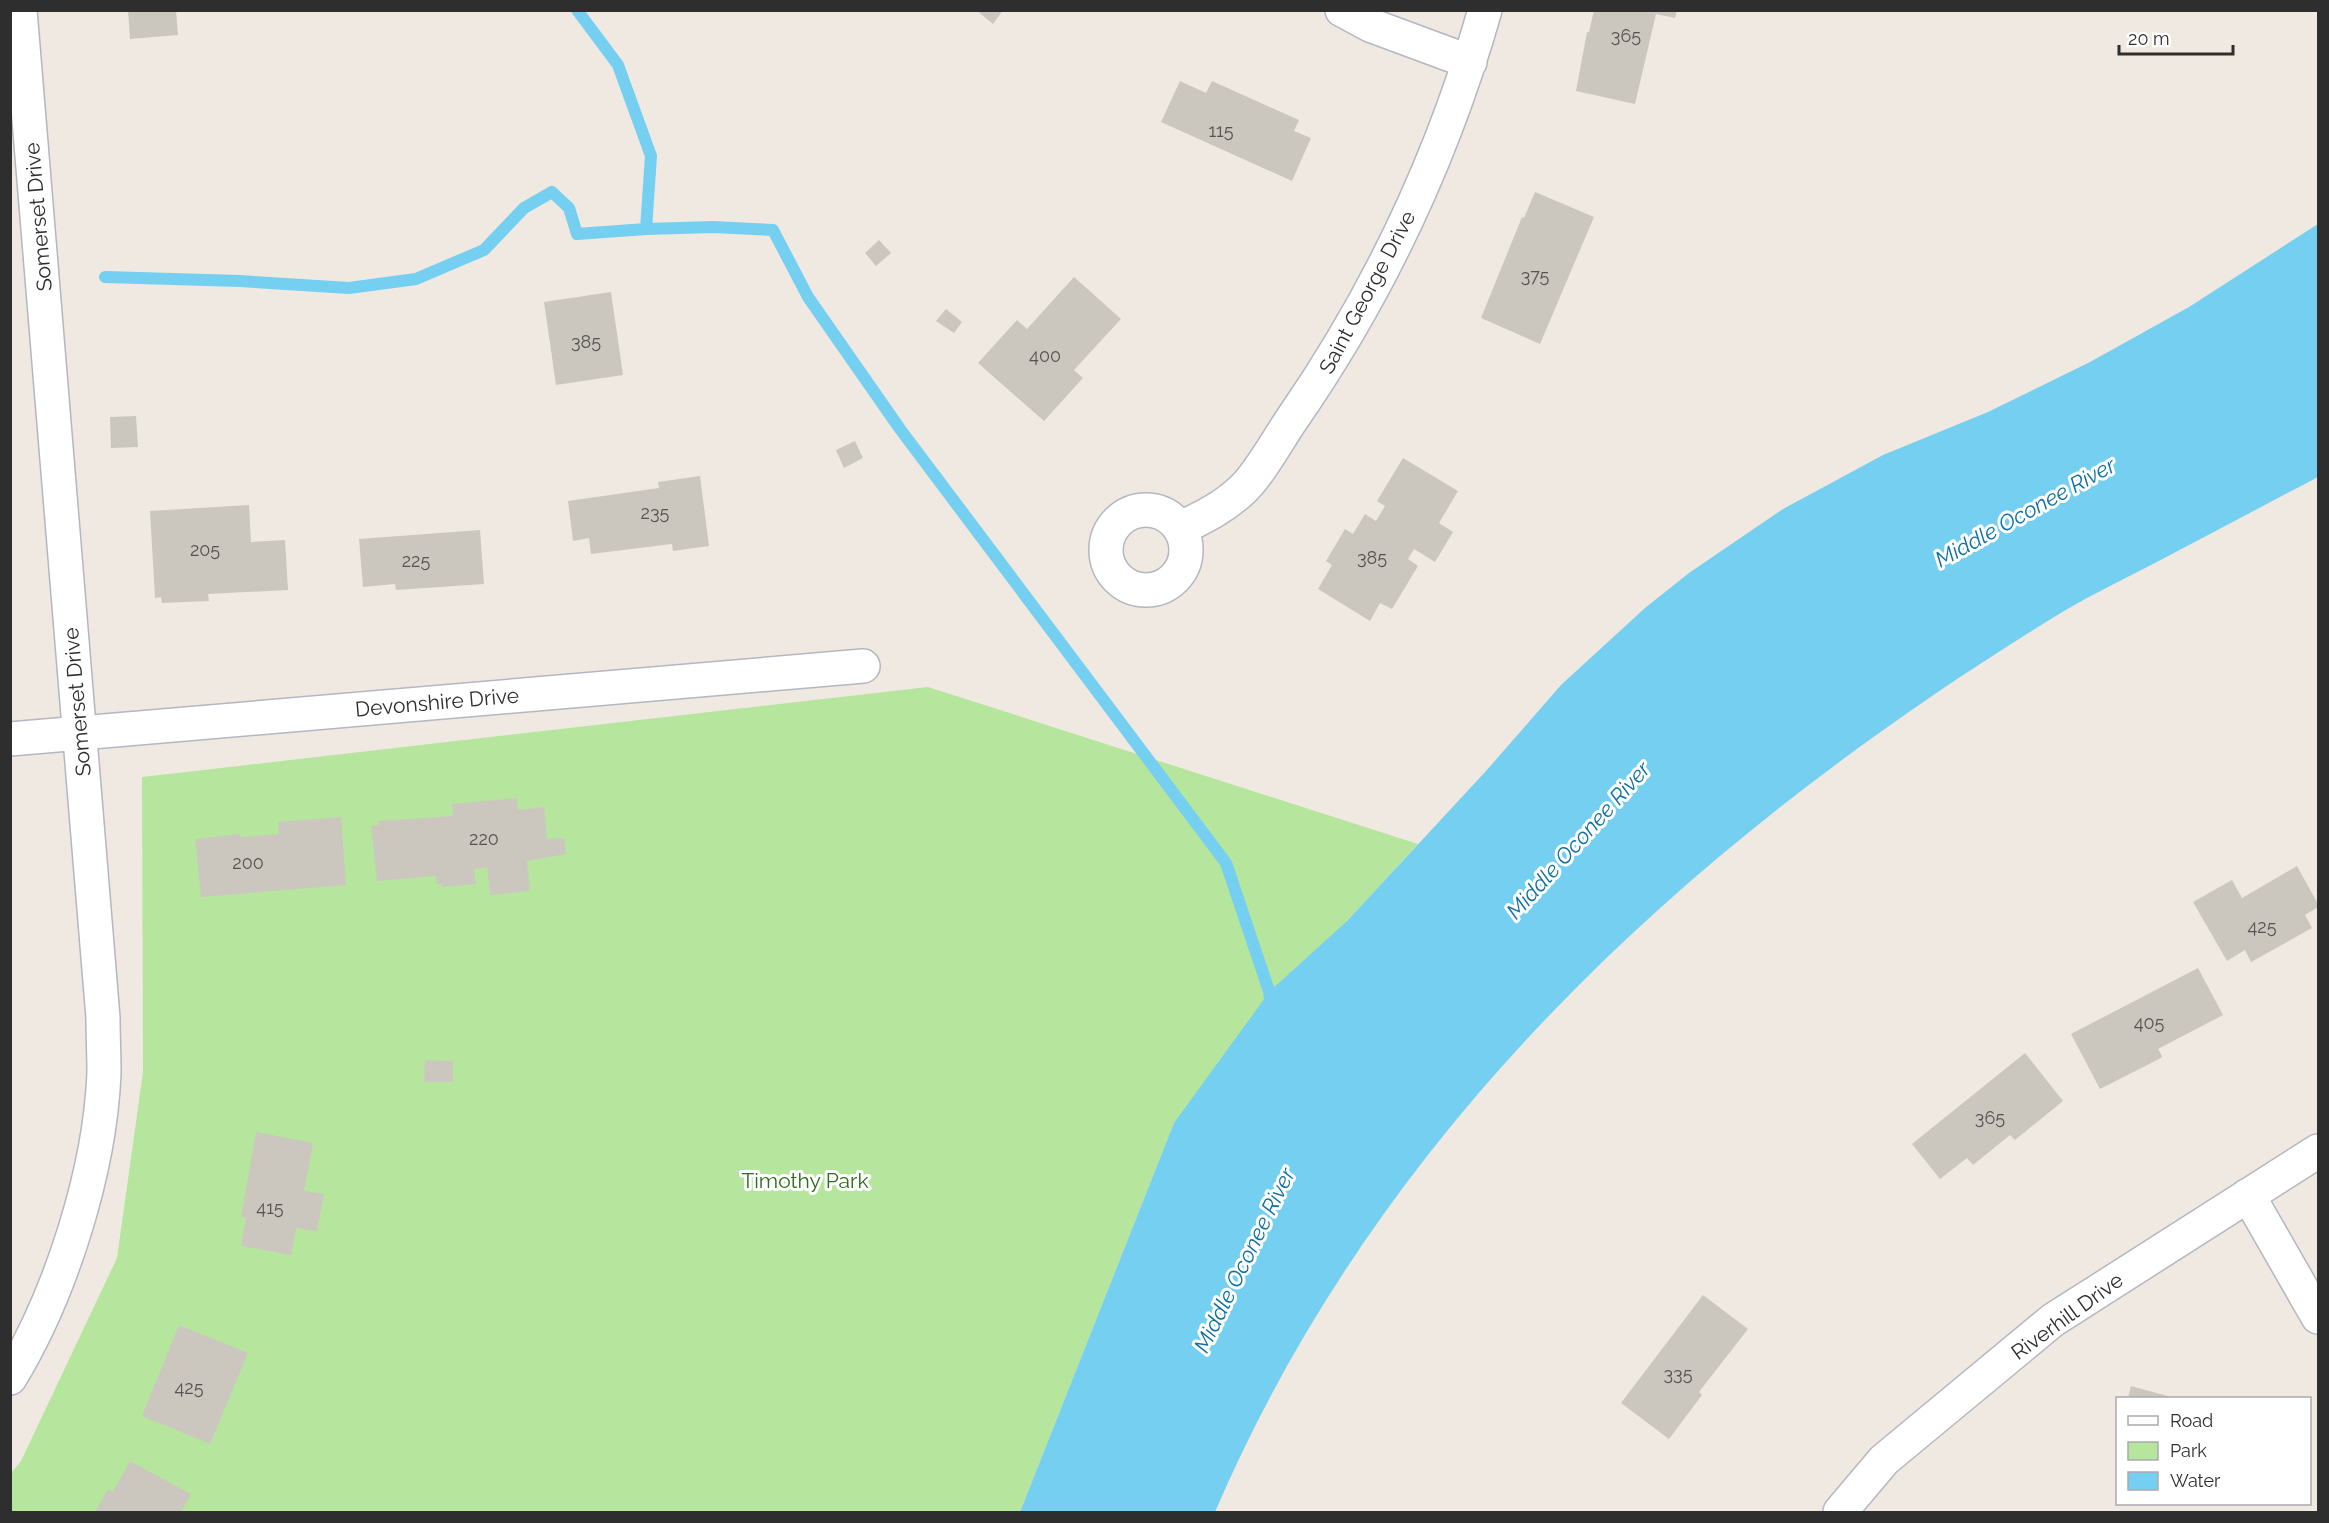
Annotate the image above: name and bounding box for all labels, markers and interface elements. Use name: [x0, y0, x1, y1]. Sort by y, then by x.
scale bar: [2119, 18, 2233, 56]
house number: 365: [1611, 25, 1641, 46]
text: 20 m: [2128, 28, 2170, 49]
house number: 115: [1208, 120, 1234, 141]
street label: Somerset Drive: [19, 142, 57, 292]
street label: Saint George Drive: [1313, 206, 1421, 378]
house number: 375: [1521, 265, 1550, 286]
house number: 385: [571, 331, 601, 352]
house number: 400: [1029, 345, 1061, 366]
water label: Middle Oconee River: [1930, 451, 2121, 572]
house number: 235: [641, 502, 670, 523]
house number: 205: [190, 539, 220, 560]
house number: 385: [1357, 547, 1387, 568]
house number: 225: [402, 550, 430, 571]
street label: Somerset Drive: [58, 627, 96, 777]
street label: Devonshire Drive: [354, 682, 520, 722]
water label: Middle Oconee River: [1501, 755, 1656, 924]
house number: 220: [469, 828, 499, 849]
house number: 200: [232, 852, 264, 873]
house number: 425: [2247, 916, 2277, 937]
house number: 405: [2134, 1012, 2165, 1033]
house number: 365: [1975, 1107, 2005, 1128]
water label: Middle Oconee River: [1188, 1162, 1301, 1357]
park label: Timothy Park: [741, 1168, 869, 1193]
house number: 415: [256, 1197, 284, 1218]
street label: Riverhill Drive: [2006, 1267, 2128, 1365]
house number: 335: [1663, 1363, 1693, 1384]
house number: 425: [174, 1377, 204, 1398]
legend: [2116, 1397, 2311, 1505]
text: Road: [2170, 1410, 2213, 1431]
text: Park: [2170, 1440, 2207, 1461]
text: Water: [2170, 1470, 2221, 1491]

